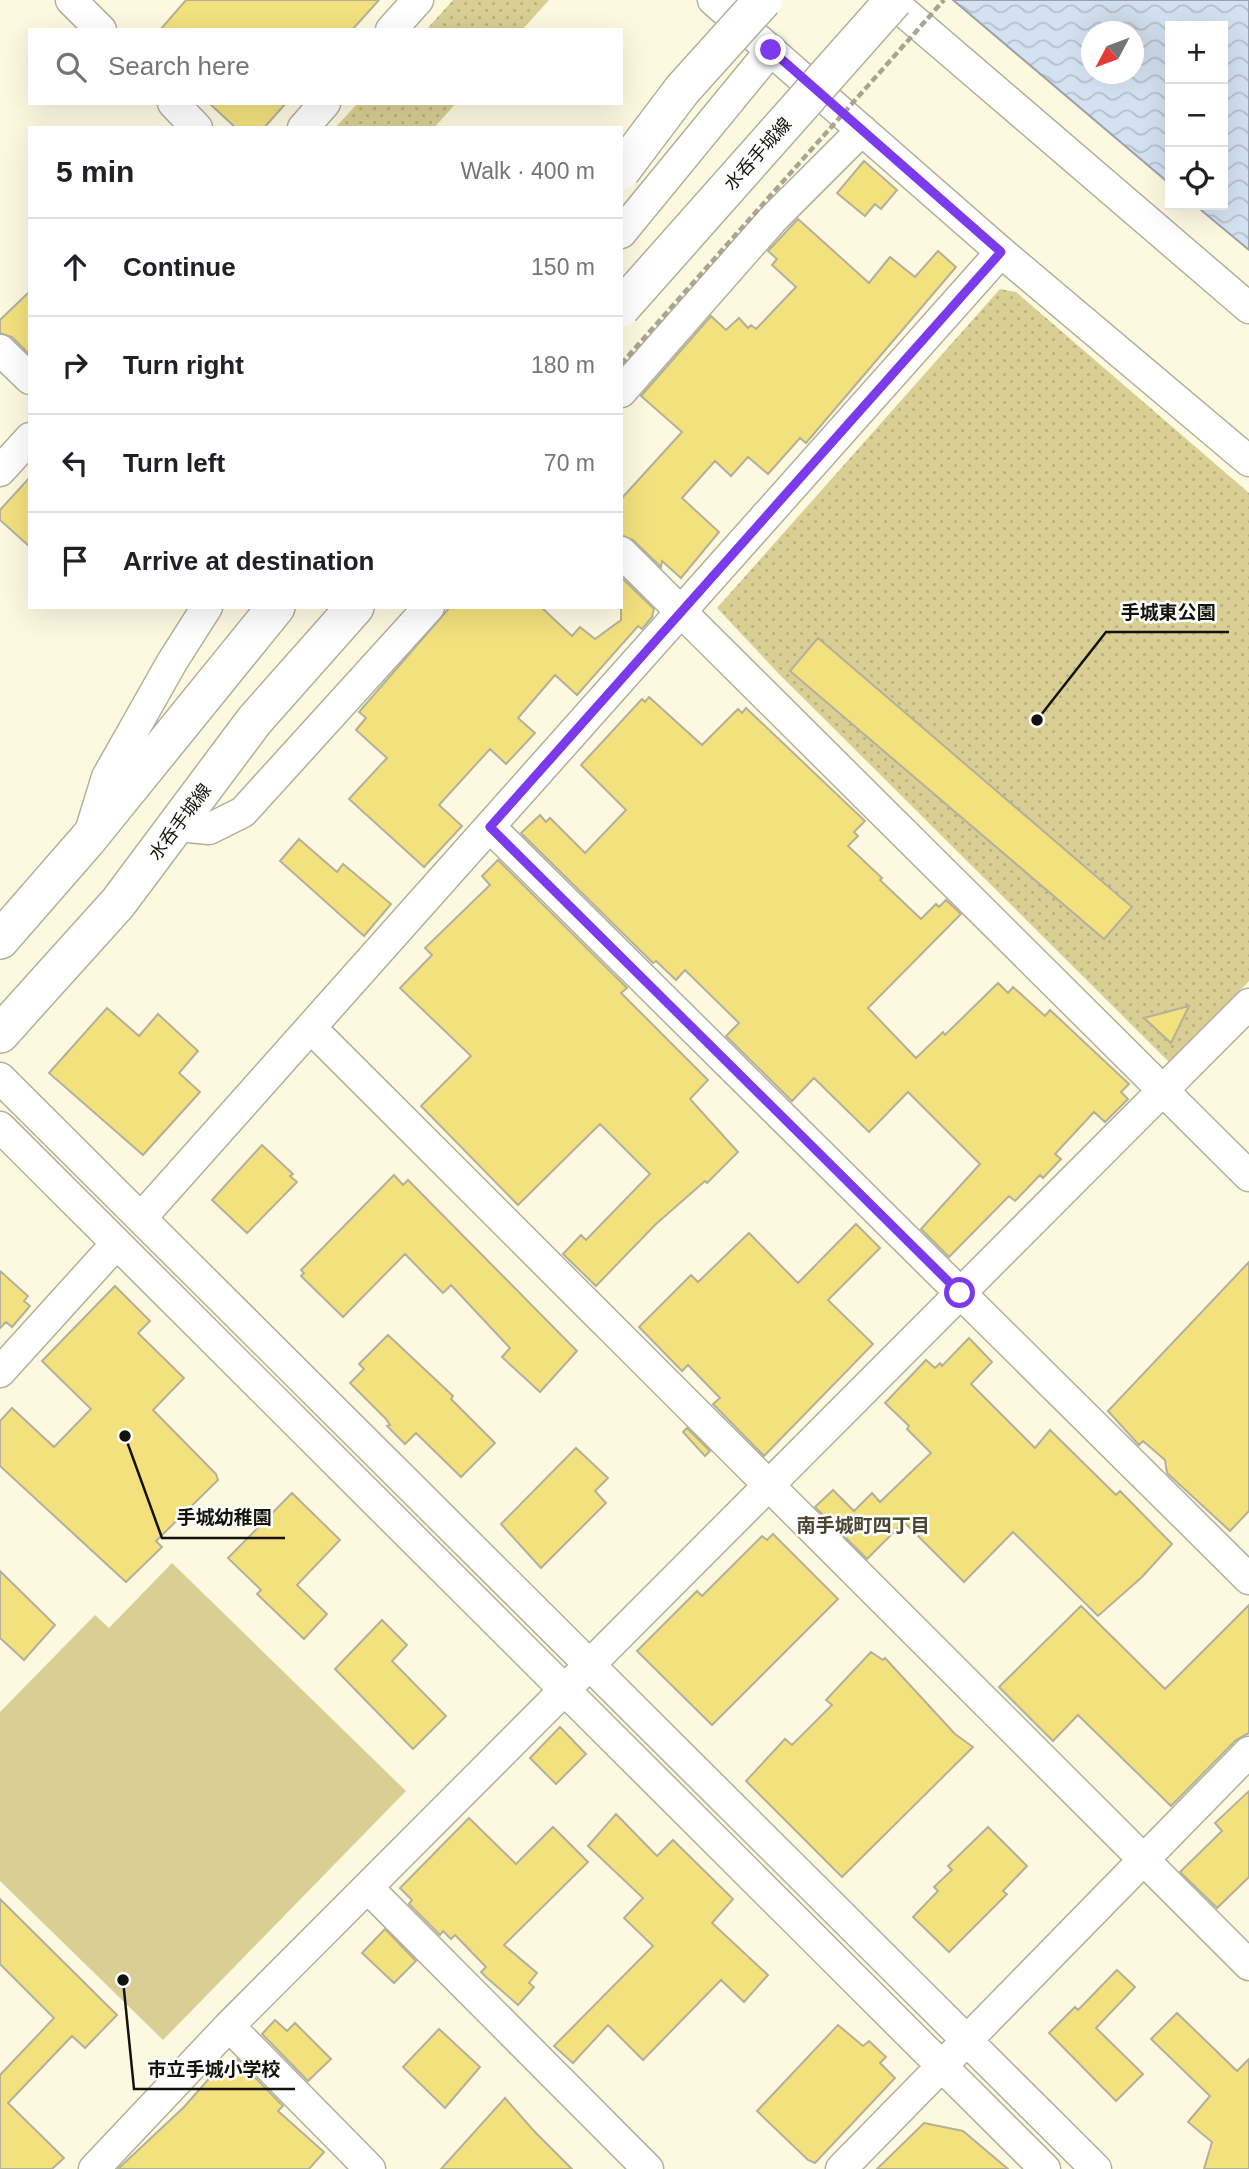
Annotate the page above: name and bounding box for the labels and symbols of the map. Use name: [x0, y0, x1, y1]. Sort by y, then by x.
north arrow: [1081, 21, 1144, 84]
route end: [755, 34, 786, 65]
street label: 水呑手城線: [720, 114, 796, 194]
callout: 手城東公園: [1106, 592, 1229, 632]
text: 手城東公園: [1120, 602, 1216, 623]
street label: 水呑手城線: [145, 780, 215, 864]
route start: [944, 1277, 975, 1308]
callout: 手城幼稚園: [162, 1498, 285, 1538]
text: 手城幼稚園: [176, 1507, 272, 1528]
district label: 南手城町四丁目: [796, 1515, 930, 1536]
callout: 市立手城小学校: [134, 2049, 295, 2089]
text: 市立手城小学校: [147, 2059, 281, 2080]

